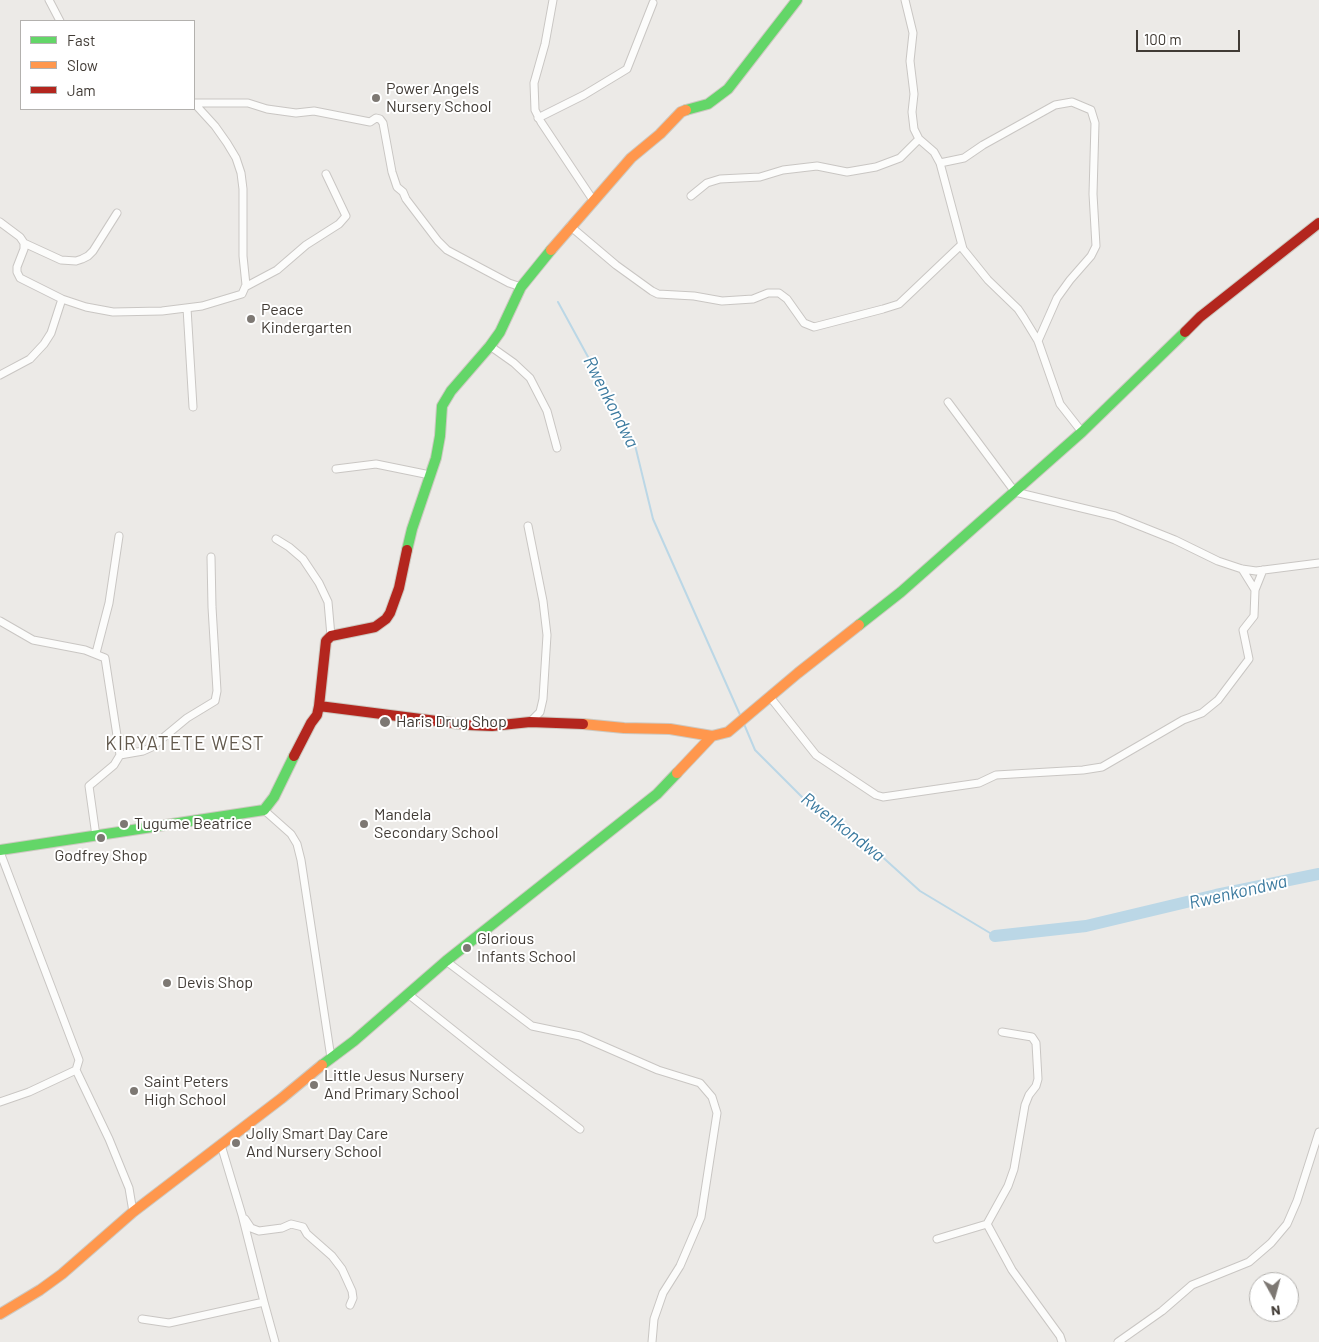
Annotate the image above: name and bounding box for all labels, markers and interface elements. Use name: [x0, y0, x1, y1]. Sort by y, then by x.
legend: [20, 20, 195, 110]
scale bar: [1139, 20, 1243, 52]
text: 100 m: [1144, 30, 1182, 48]
text: Fast: [67, 31, 95, 49]
text: Slow: [67, 56, 98, 74]
place label: Power Angels Nursery School: [386, 79, 492, 117]
text: Jam: [67, 81, 96, 99]
marker: Power Angels Nursery School: [370, 92, 382, 104]
place label: Peace Kindergarten: [261, 300, 352, 338]
marker: Peace Kindergarten: [245, 313, 257, 325]
water label: Rwenkondwa: [579, 352, 643, 452]
place label: Haris Drug Shop: [396, 712, 507, 732]
marker: Haris Drug Shop: [378, 715, 392, 729]
district label: KIRYATETE WEST: [104, 733, 266, 755]
water label: Rwenkondwa: [797, 788, 889, 866]
place label: Mandela Secondary School: [374, 805, 498, 843]
place label: Tugume Beatrice: [134, 814, 252, 834]
marker: Tugume Beatrice: [118, 818, 130, 830]
marker: Mandela Secondary School: [358, 818, 370, 830]
marker: Godfrey Shop: [95, 832, 107, 844]
place label: Godfrey Shop: [55, 846, 147, 866]
water label: Rwenkondwa: [1187, 870, 1289, 914]
place label: Glorious Infants School: [477, 929, 576, 967]
marker: Glorious Infants School: [461, 942, 473, 954]
place label: Devis Shop: [177, 973, 253, 993]
marker: Devis Shop: [161, 977, 173, 989]
place label: Little Jesus Nursery And Primary School: [324, 1066, 464, 1104]
place label: Saint Peters High School: [144, 1072, 228, 1110]
marker: Little Jesus Nursery And Primary School: [308, 1079, 320, 1091]
marker: Saint Peters High School: [128, 1085, 140, 1097]
place label: Jolly Smart Day Care And Nursery School: [246, 1124, 388, 1162]
marker: Jolly Smart Day Care And Nursery School: [230, 1137, 242, 1149]
north arrow: [1249, 1272, 1299, 1322]
text: N: [1270, 1302, 1281, 1320]

